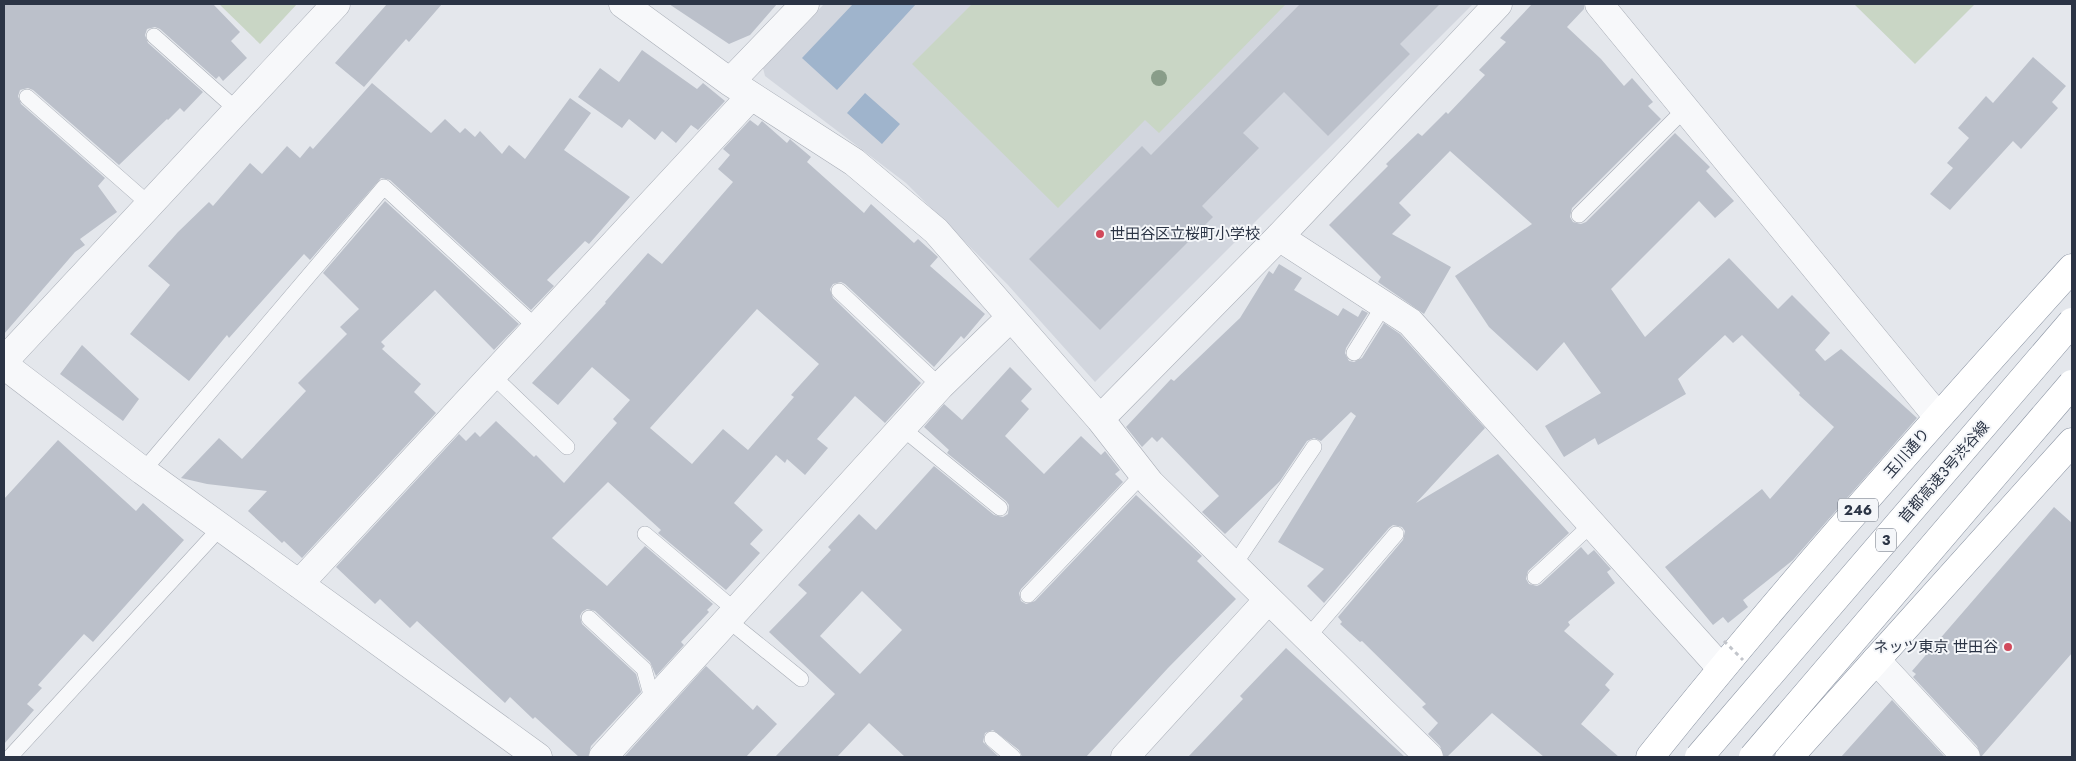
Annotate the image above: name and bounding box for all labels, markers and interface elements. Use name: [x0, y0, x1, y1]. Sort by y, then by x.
place label: 世田谷区立桜町小学校: [1110, 223, 1260, 245]
marker: 世田谷区立桜町小学校: [1094, 228, 1106, 240]
street label: 首都高速3号渋谷線: [1894, 416, 1994, 528]
street label: 玉川通り: [1879, 423, 1935, 483]
road number: 246: [1838, 498, 1878, 522]
road number: 3: [1876, 528, 1896, 552]
place label: ネッツ東京 世田谷: [1873, 636, 1998, 658]
marker: ネッツ東京 世田谷: [2002, 641, 2014, 653]

